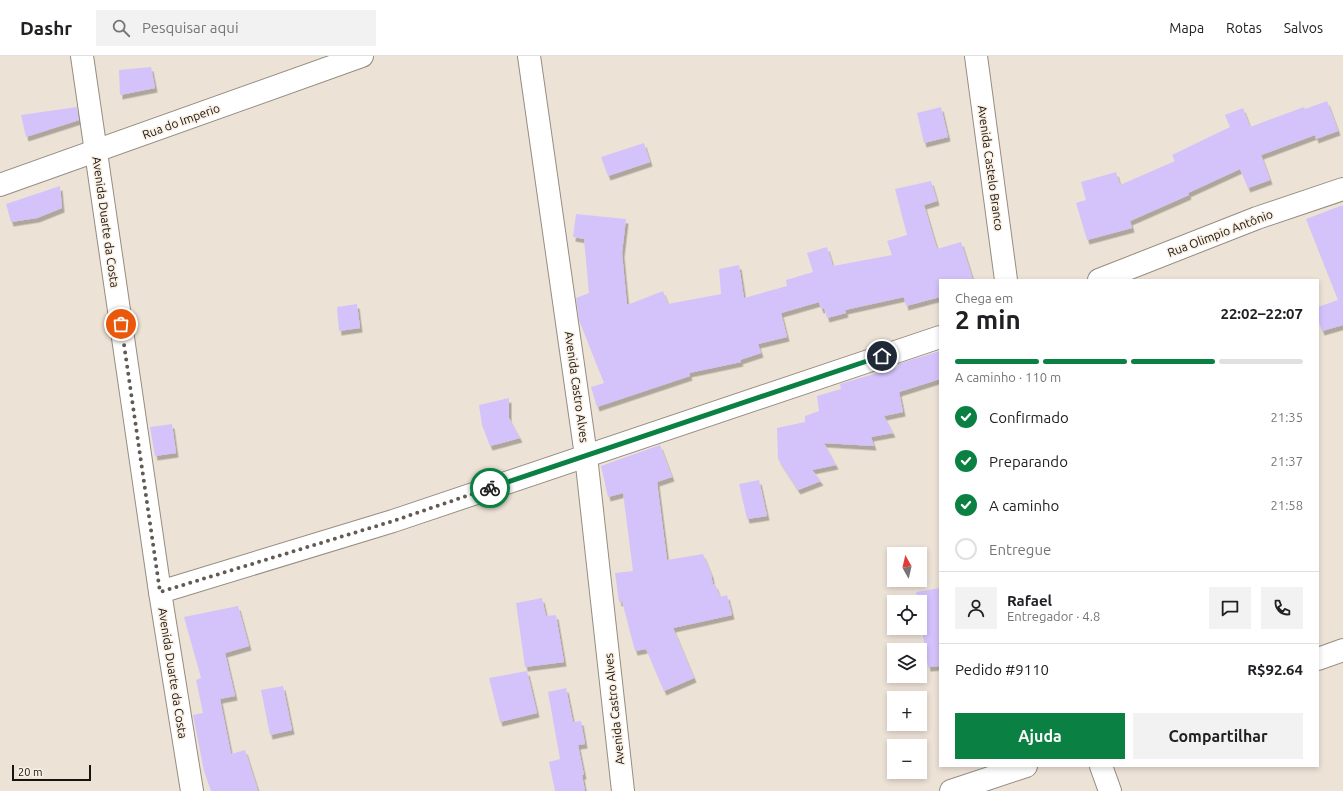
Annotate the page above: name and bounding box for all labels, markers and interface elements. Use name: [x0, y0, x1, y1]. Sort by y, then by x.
search box: [96, 10, 376, 46]
text: Dashr: [20, 17, 72, 39]
icon: search: [110, 17, 132, 39]
text: Pesquisar aqui: [142, 19, 239, 36]
text: Mapa: [1169, 20, 1204, 36]
text: Rotas: [1226, 20, 1262, 36]
text: Salvos: [1284, 20, 1323, 36]
street label: Rua do Imperio: [140, 101, 222, 141]
street label: Avenida Castelo Branco: [976, 104, 1006, 232]
street label: Avenida Duarte da Costa: [90, 156, 122, 288]
street label: Rua Olimpio Antônio: [1165, 207, 1275, 259]
text: Chega em: [955, 291, 1013, 305]
text: 2 min: [955, 305, 1021, 334]
text: 22:02–22:07: [1220, 305, 1303, 322]
pin: [104, 307, 138, 341]
icon: bag: [110, 313, 132, 335]
street label: Avenida Castro Alves: [563, 331, 591, 443]
pin: [865, 339, 899, 373]
icon: home: [871, 345, 893, 367]
text: A caminho · 110 m: [955, 370, 1061, 384]
icon: check: [955, 406, 977, 428]
text: Confirmado: [989, 409, 1069, 426]
text: 21:35: [1270, 410, 1303, 424]
icon: check: [955, 450, 977, 472]
text: Preparando: [989, 453, 1068, 470]
text: 21:37: [1270, 454, 1303, 468]
courier: [470, 468, 510, 508]
icon: bike: [479, 477, 501, 499]
icon: check: [955, 494, 977, 516]
text: A caminho: [989, 497, 1059, 514]
text: 21:58: [1270, 498, 1303, 512]
text: Entregue: [989, 541, 1051, 558]
north arrow: [887, 547, 927, 587]
map controls: [887, 547, 927, 779]
button: person: [955, 587, 997, 629]
button: chat: [1209, 587, 1251, 629]
button: phone: [1261, 587, 1303, 629]
text: Rafael: [1007, 592, 1052, 609]
button: locate: [887, 595, 927, 635]
street label: Avenida Duarte da Costa: [156, 607, 190, 739]
text: Entregador · 4.8: [1007, 609, 1100, 623]
button: layers: [887, 643, 927, 683]
street label: Avenida Castro Alves: [602, 653, 626, 765]
text: Pedido #9110: [955, 661, 1049, 678]
text: R$92.64: [1247, 661, 1303, 678]
button: +: [887, 691, 927, 731]
button: Ajuda: [955, 713, 1125, 759]
button: Compartilhar: [1133, 713, 1303, 759]
button: −: [887, 739, 927, 779]
scale bar: [12, 763, 91, 782]
text: 20 m: [18, 766, 42, 778]

